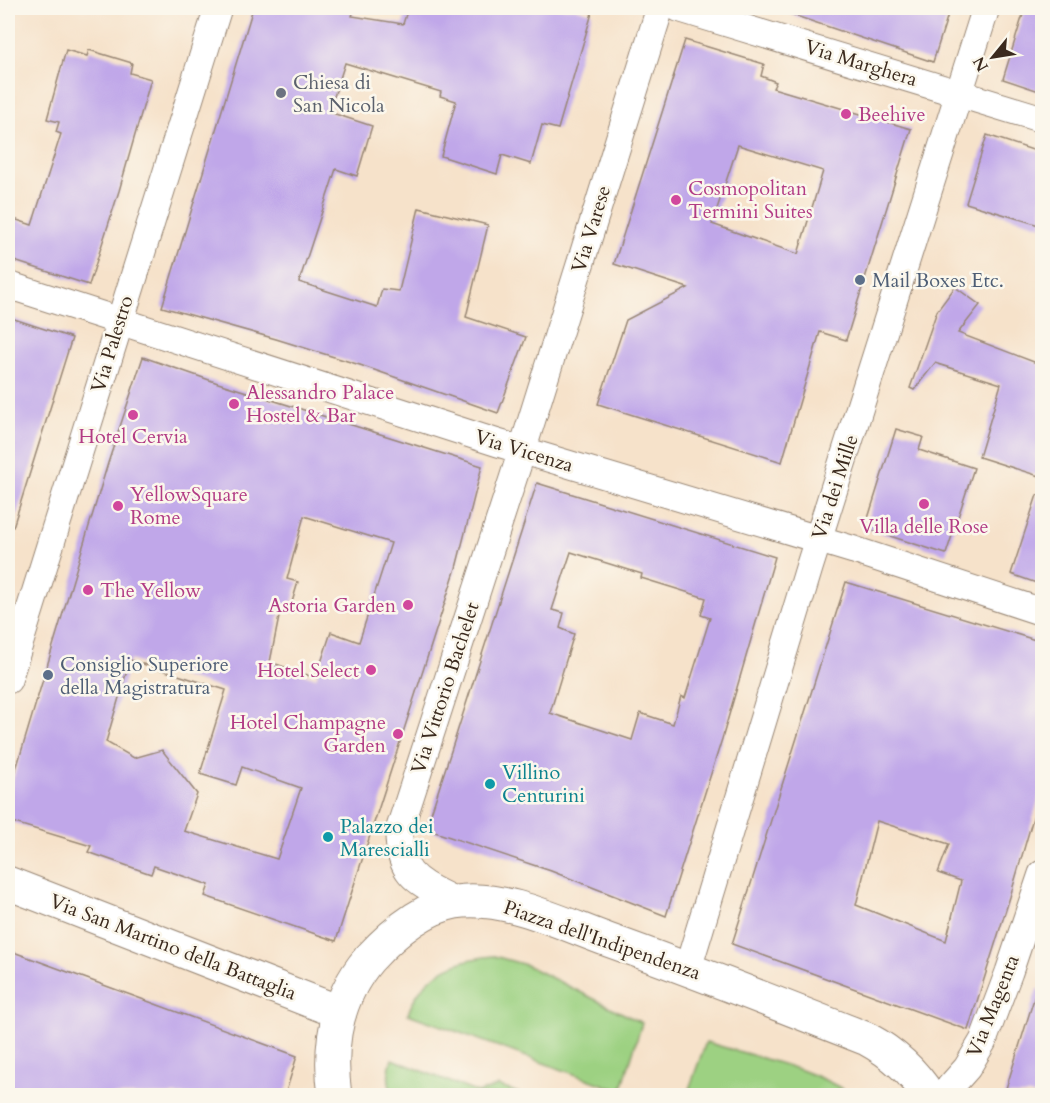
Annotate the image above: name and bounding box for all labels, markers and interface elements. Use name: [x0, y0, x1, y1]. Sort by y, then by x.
north arrow: [963, 27, 1023, 87]
street label: Via Marghera: [801, 33, 921, 93]
text: N: [968, 52, 994, 76]
place label: Chiesa di San Nicola: [293, 69, 385, 119]
marker: Chiesa di San Nicola: [274, 86, 288, 100]
place label: Beehive: [858, 101, 926, 128]
marker: Beehive: [839, 107, 853, 121]
place label: Cosmopolitan Termini Suites: [688, 175, 813, 225]
street label: Via Varese: [565, 182, 617, 276]
marker: Cosmopolitan Termini Suites: [669, 193, 683, 207]
place label: Mail Boxes Etc.: [872, 267, 1004, 294]
marker: Mail Boxes Etc.: [853, 273, 867, 287]
street label: Via Palestro: [84, 292, 140, 396]
place label: Alessandro Palace Hostel & Bar: [246, 379, 394, 429]
marker: Alessandro Palace Hostel & Bar: [227, 397, 241, 411]
marker: Hotel Cervia: [126, 408, 140, 422]
place label: Hotel Cervia: [78, 423, 188, 450]
street label: Via Vicenza: [471, 423, 577, 479]
street label: Via dei Mille: [805, 431, 865, 543]
place label: YellowSquare Rome: [130, 481, 248, 531]
marker: Villa delle Rose: [917, 497, 931, 511]
marker: YellowSquare Rome: [111, 499, 125, 513]
place label: Villa delle Rose: [859, 513, 989, 540]
place label: The Yellow: [100, 577, 201, 604]
marker: The Yellow: [81, 583, 95, 597]
place label: Astoria Garden: [268, 592, 397, 619]
marker: Astoria Garden: [401, 598, 415, 612]
street label: Via Vittorio Bachelet: [404, 598, 486, 777]
place label: Consiglio Superiore della Magistratura: [60, 651, 229, 701]
place label: Hotel Select: [257, 657, 360, 684]
marker: Hotel Select: [364, 663, 378, 677]
marker: Consiglio Superiore della Magistratura: [41, 668, 55, 682]
place label: Hotel Champagne Garden: [230, 709, 387, 759]
marker: Hotel Champagne Garden: [391, 727, 405, 741]
place label: Villino Centurini: [502, 759, 585, 809]
marker: Villino Centurini: [483, 777, 497, 791]
place label: Palazzo dei Marescialli: [340, 813, 434, 863]
marker: Palazzo dei Marescialli: [321, 830, 335, 844]
street label: Via San Martino della Battaglia: [46, 887, 300, 1007]
street label: Piazza dell'Indipendenza: [500, 894, 704, 987]
street label: Via Magenta: [960, 950, 1026, 1061]

